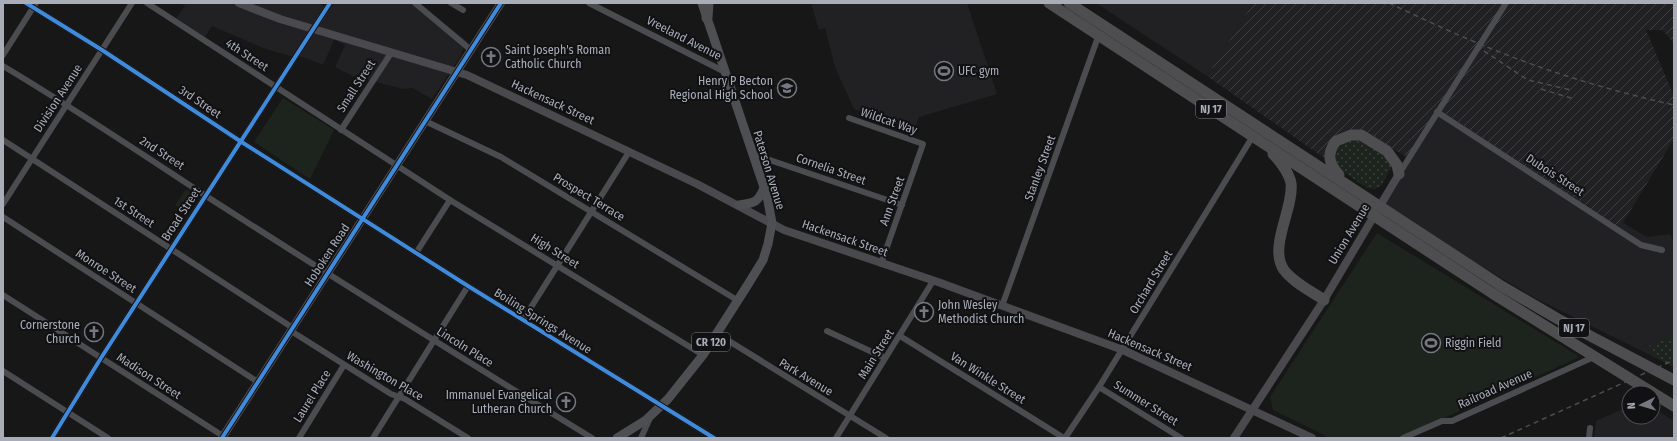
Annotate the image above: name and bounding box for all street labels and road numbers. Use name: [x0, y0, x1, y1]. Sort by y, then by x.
street label: Vreeland Avenue: [644, 13, 724, 63]
street label: 4th Street: [223, 36, 271, 74]
street label: Small Street: [334, 57, 378, 115]
street label: Division Avenue: [31, 61, 85, 135]
street label: Hackensack Street: [509, 77, 597, 127]
street label: 3rd Street: [176, 83, 224, 121]
road number: NJ 17: [1196, 100, 1226, 118]
street label: Wildcat Way: [859, 105, 920, 137]
street label: Paterson Avenue: [750, 129, 788, 211]
street label: 2nd Street: [137, 133, 187, 173]
street label: Stanley Street: [1022, 133, 1058, 203]
street label: Cornelia Street: [794, 150, 868, 188]
street label: Dubois Street: [1523, 151, 1587, 199]
street label: Prospect Terrace: [551, 170, 627, 224]
street label: Ann Street: [877, 174, 907, 227]
street label: Broad Street: [158, 184, 204, 244]
street label: 1st Street: [111, 194, 157, 230]
street label: Union Avenue: [1326, 201, 1373, 267]
street label: Hackensack Street: [800, 217, 890, 259]
street label: Hoboken Road: [302, 221, 352, 289]
street label: High Street: [528, 231, 582, 271]
street label: Monroe Street: [73, 246, 139, 296]
street label: Orchard Street: [1127, 248, 1175, 316]
street label: Boiling Springs Avenue: [492, 285, 594, 357]
road number: NJ 17: [1559, 319, 1589, 337]
street label: Lincoln Place: [434, 324, 496, 370]
street label: Main Street: [855, 326, 897, 381]
street label: Hackensack Street: [1106, 326, 1194, 374]
road number: CR 120: [692, 333, 730, 351]
street label: Washington Place: [344, 348, 426, 404]
street label: Van Winkle Street: [948, 349, 1028, 407]
street label: Madison Street: [114, 350, 184, 402]
street label: Park Avenue: [777, 355, 835, 399]
street label: Railroad Avenue: [1456, 366, 1534, 412]
street label: Laurel Place: [290, 367, 334, 425]
street label: Summer Street: [1111, 378, 1181, 428]

